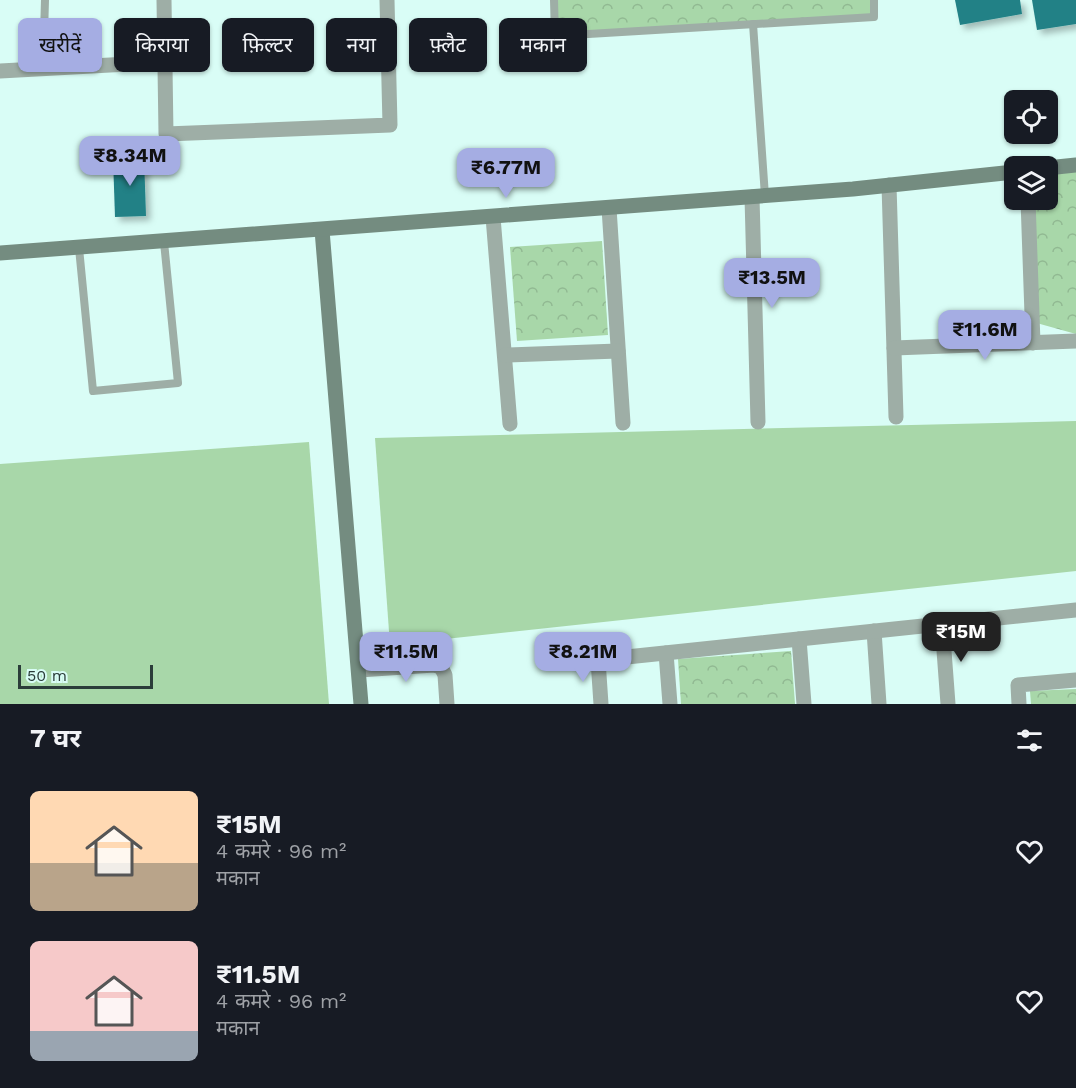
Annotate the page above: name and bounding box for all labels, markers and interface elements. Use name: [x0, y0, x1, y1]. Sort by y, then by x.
chip: खरीदें: [18, 18, 102, 72]
chip: किराया: [114, 18, 210, 72]
chip: फ़िल्टर: [222, 18, 314, 72]
chip: नया: [326, 18, 397, 72]
chip: फ़्लैट: [409, 18, 487, 72]
chip: मकान: [499, 18, 587, 72]
map controls: [1004, 90, 1058, 210]
button: locate: [1004, 90, 1058, 144]
pin: ₹8.34M: [81, 136, 179, 187]
text: ₹8.34M: [93, 143, 167, 167]
pin: ₹6.77M: [457, 148, 555, 199]
text: ₹6.77M: [471, 155, 541, 179]
button: layers: [1004, 156, 1058, 210]
pin: ₹13.5M: [723, 258, 821, 309]
text: ₹13.5M: [738, 265, 806, 289]
pin: ₹11.6M: [936, 310, 1034, 361]
text: ₹11.6M: [952, 317, 1018, 341]
pin: ₹15M: [925, 612, 997, 663]
text: ₹15M: [936, 619, 986, 643]
pin: ₹11.5M: [357, 632, 455, 683]
pin: ₹8.21M: [534, 632, 632, 683]
text: ₹11.5M: [374, 639, 438, 663]
text: ₹8.21M: [548, 639, 618, 663]
scale bar: [18, 662, 153, 690]
text: 50 m: [27, 666, 67, 685]
text: 7 घर: [30, 723, 81, 753]
icon: filters: [1013, 724, 1046, 757]
text: ₹15M: [216, 809, 282, 839]
icon: home: [78, 815, 150, 887]
icon: heart: [1013, 835, 1046, 868]
text: 4 कमरे · 96 m²: [216, 839, 346, 863]
text: मकान: [216, 866, 260, 890]
text: ₹11.5M: [216, 959, 300, 989]
icon: home: [78, 965, 150, 1037]
icon: heart: [1013, 985, 1046, 1018]
text: 4 कमरे · 96 m²: [216, 989, 346, 1013]
text: मकान: [216, 1016, 260, 1040]

